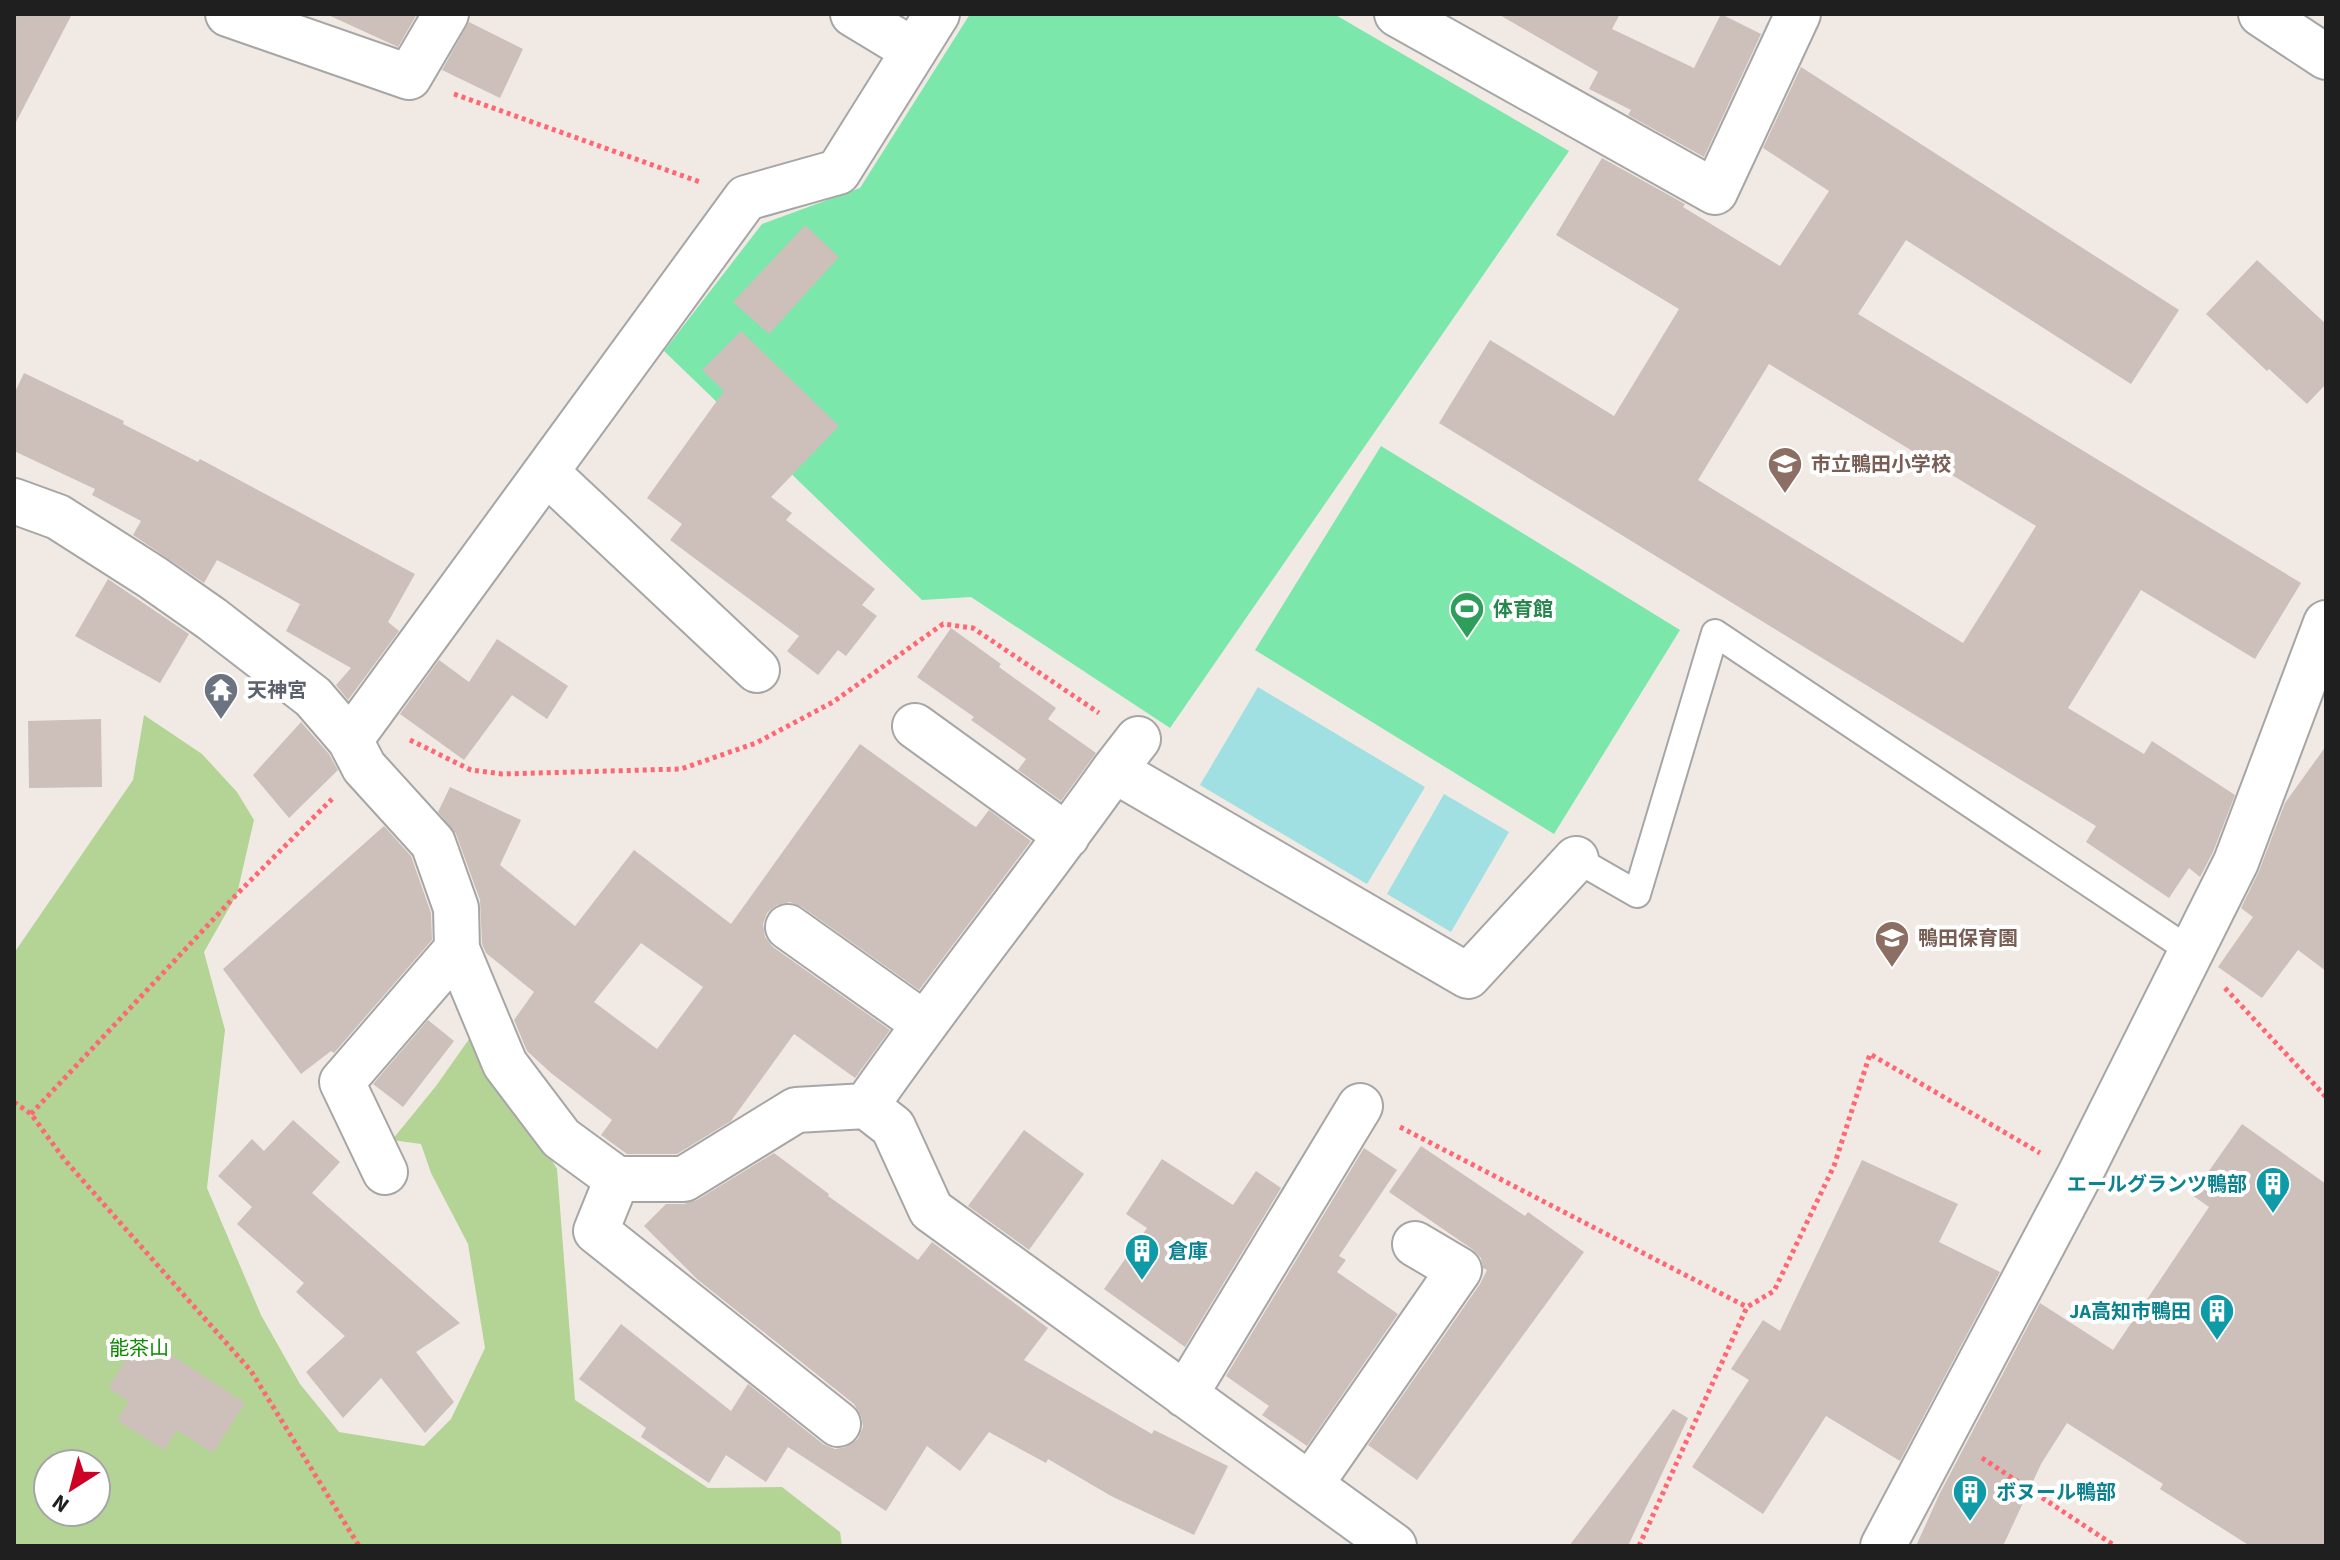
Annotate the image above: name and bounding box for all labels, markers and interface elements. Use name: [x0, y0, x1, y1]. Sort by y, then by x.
school or university icon: 市立鴨田小学校: [1766, 445, 1804, 495]
place label: 市立鴨田小学校: [1811, 451, 1951, 479]
sports icon: 体育館: [1448, 590, 1486, 640]
place label: 体育館: [1493, 596, 1553, 624]
temple icon: 天神宮: [202, 671, 240, 721]
place label: 天神宮: [247, 677, 307, 705]
school or university icon: 鴨田保育園: [1873, 919, 1911, 969]
place label: 鴨田保育園: [1918, 925, 2018, 953]
building icon: エールグランツ鴨部: [2254, 1165, 2292, 1215]
place label: エールグランツ鴨部: [2067, 1171, 2247, 1199]
building icon: 倉庫: [1123, 1232, 1161, 1282]
place label: 倉庫: [1168, 1238, 1208, 1266]
building icon: JA高知市鴨田: [2198, 1292, 2236, 1342]
place label: JA高知市鴨田: [2069, 1298, 2191, 1326]
park label: 能茶山: [109, 1335, 169, 1363]
north arrow: [32, 1448, 112, 1528]
building icon: ボヌール鴨部: [1951, 1473, 1989, 1523]
place label: ボヌール鴨部: [1996, 1479, 2116, 1507]
text: N: [46, 1486, 76, 1521]

